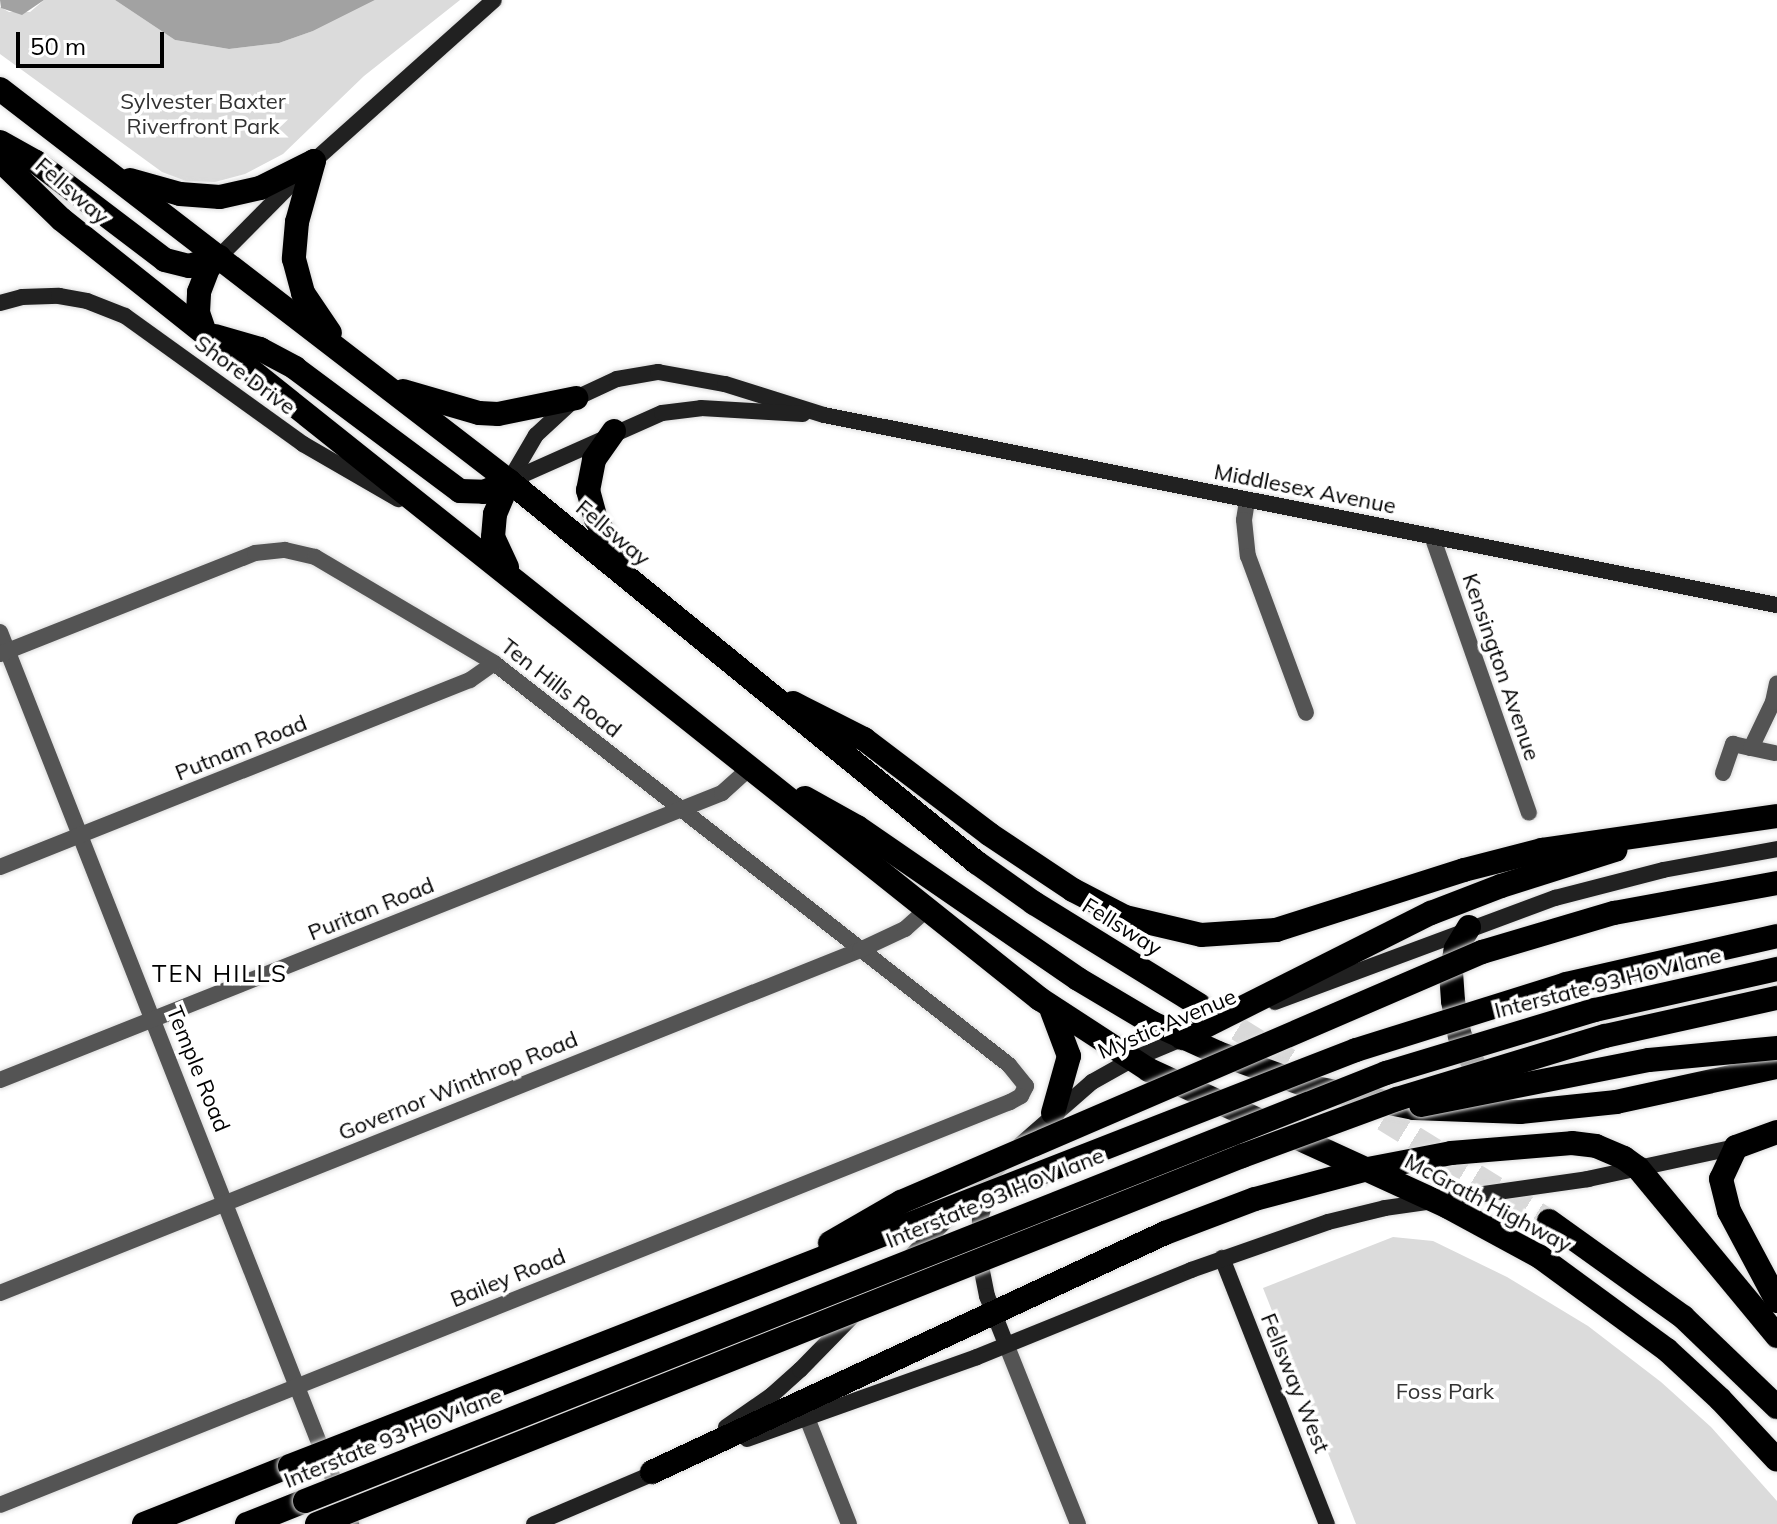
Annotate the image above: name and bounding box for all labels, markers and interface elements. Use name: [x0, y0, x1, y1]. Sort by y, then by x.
scale bar: [20, 16, 168, 66]
text: 50 m: [30, 31, 86, 61]
park label: Sylvester Baxter Riverfront Park: [120, 88, 286, 140]
street label: Fellsway: [30, 152, 114, 230]
street label: Shore Drive: [190, 330, 300, 420]
street label: Middlesex Avenue: [1212, 458, 1398, 520]
street label: Fellsway: [571, 494, 655, 572]
street label: Kensington Avenue: [1457, 570, 1545, 764]
street label: Ten Hills Road: [496, 633, 626, 743]
street label: Putnam Road: [171, 710, 311, 786]
street label: Puritan Road: [304, 872, 438, 946]
street label: Fellsway: [1077, 892, 1167, 962]
street label: Interstate 93 HOV lane: [1492, 942, 1724, 1024]
district label: TEN HILLS: [152, 960, 288, 988]
street label: Mystic Avenue: [1094, 983, 1240, 1065]
street label: Temple Road: [161, 1002, 235, 1136]
street label: Governor Winthrop Road: [335, 1026, 581, 1146]
street label: Interstate 93 HOV lane: [882, 1142, 1108, 1254]
street label: McGrath Highway: [1400, 1148, 1576, 1258]
street label: Bailey Road: [447, 1243, 569, 1313]
street label: Fellsway West: [1255, 1309, 1335, 1457]
park label: Foss Park: [1396, 1379, 1494, 1405]
street label: Interstate 93 HOV lane: [280, 1382, 506, 1494]

